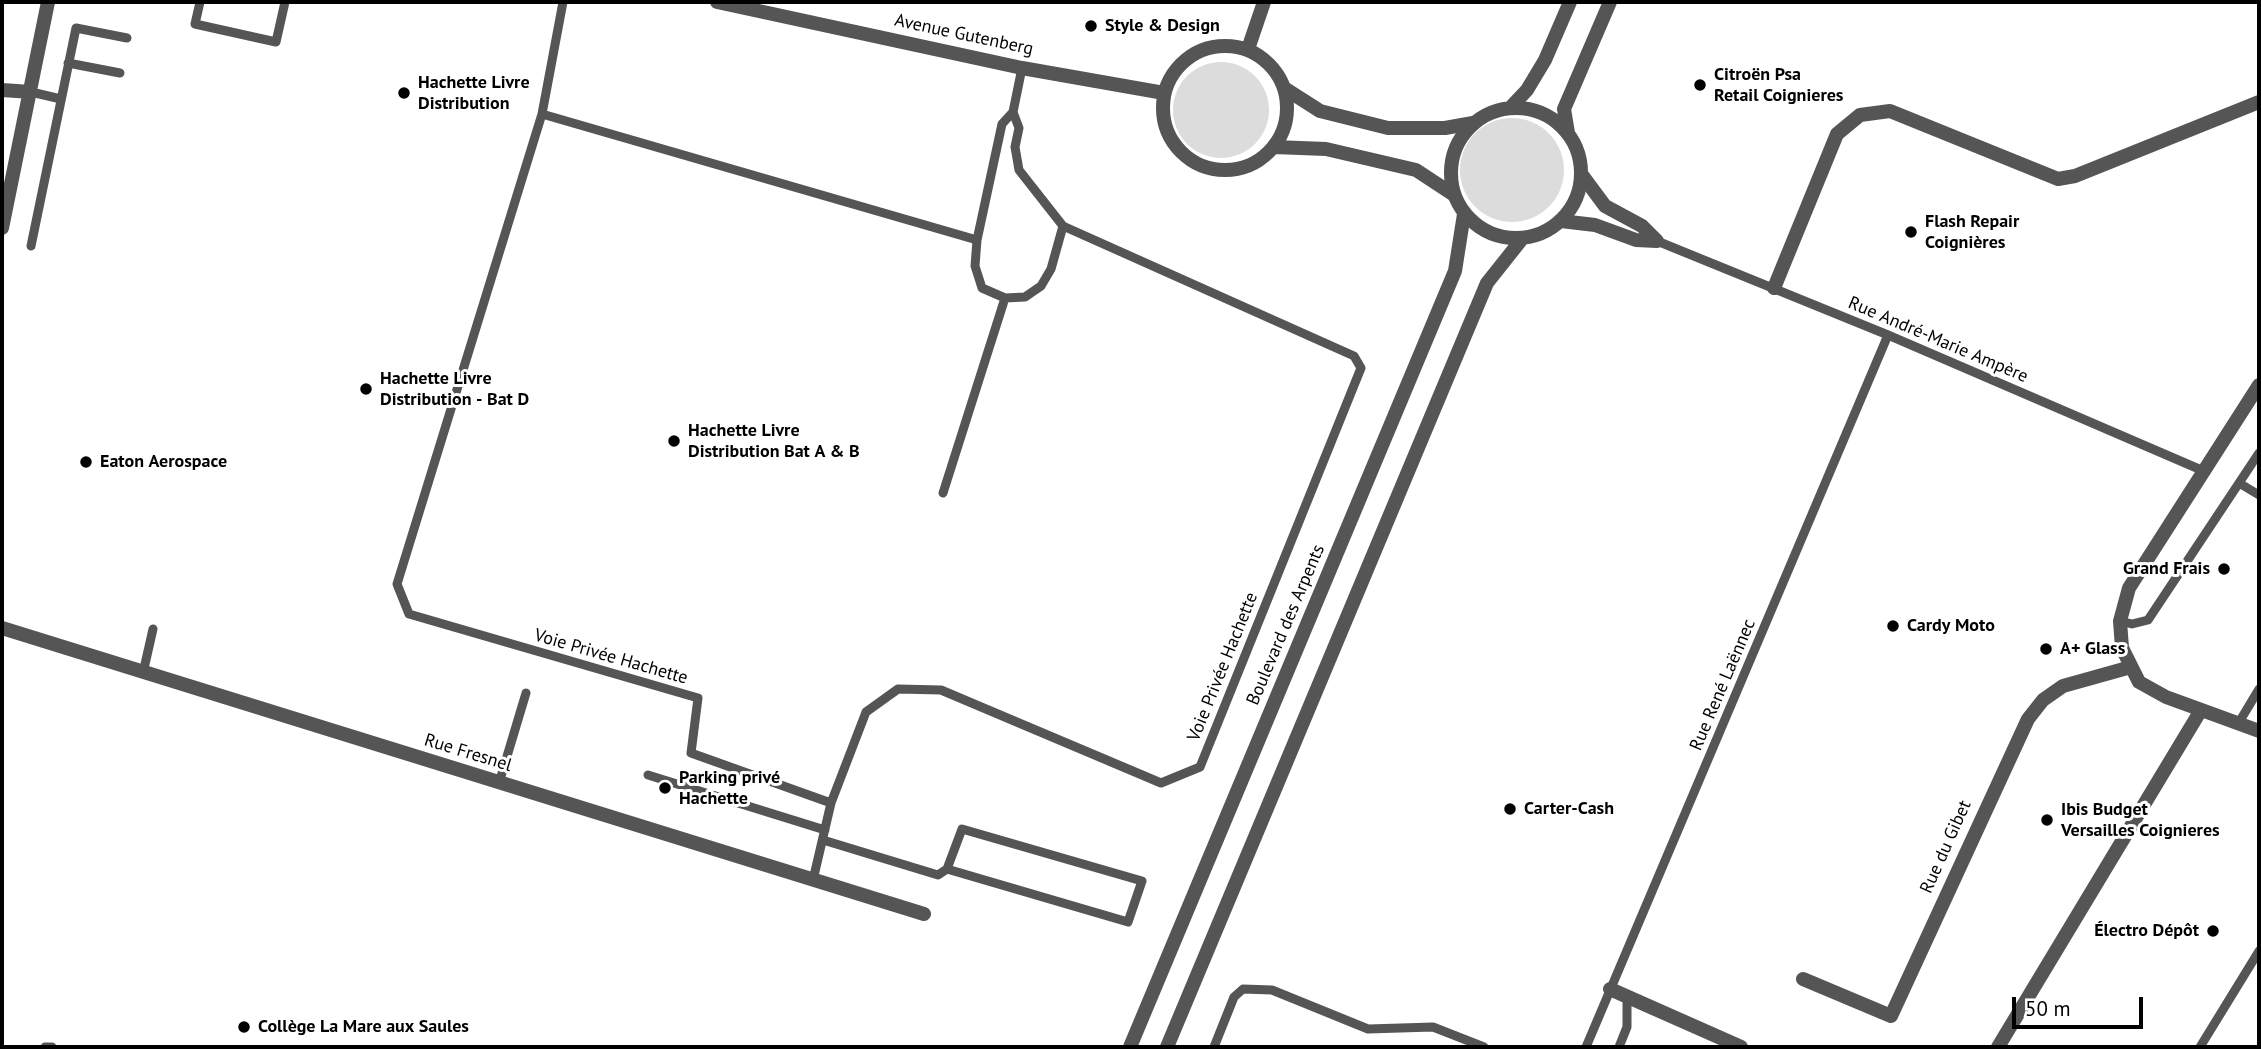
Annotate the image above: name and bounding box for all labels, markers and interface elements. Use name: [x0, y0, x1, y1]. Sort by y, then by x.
street label: Avenue Gutenberg: [893, 10, 1035, 60]
place label: Style & Design: [1105, 15, 1220, 37]
marker: Style & Design: [1083, 18, 1099, 34]
place label: Citroën Psa Retail Coignieres: [1714, 64, 1843, 106]
place label: Hachette Livre Distribution: [418, 72, 530, 114]
marker: Citroën Psa Retail Coignieres: [1692, 77, 1708, 93]
marker: Hachette Livre Distribution: [396, 85, 412, 101]
place label: Flash Repair Coignières: [1925, 211, 2019, 254]
marker: Flash Repair Coignières: [1903, 224, 1919, 240]
street label: Rue André-Marie Ampère: [1845, 292, 2031, 388]
place label: Hachette Livre Distribution - Bat D: [380, 368, 529, 410]
marker: Hachette Livre Distribution - Bat D: [358, 381, 374, 397]
place label: Hachette Livre Distribution Bat A & B: [688, 420, 860, 462]
marker: Hachette Livre Distribution Bat A & B: [666, 433, 682, 449]
place label: Eaton Aerospace: [100, 451, 227, 473]
marker: Eaton Aerospace: [78, 454, 94, 470]
street label: Boulevard des Arpents: [1242, 541, 1330, 709]
place label: Grand Frais: [2123, 558, 2210, 580]
marker: Grand Frais: [2216, 561, 2232, 577]
street label: Voie Privée Hachette: [1183, 589, 1263, 745]
place label: Cardy Moto: [1907, 615, 1995, 637]
street label: Rue René Laënnec: [1686, 616, 1760, 754]
marker: Cardy Moto: [1885, 618, 1901, 634]
street label: Voie Privée Hachette: [532, 625, 690, 689]
place label: A+ Glass: [2060, 638, 2125, 660]
marker: A+ Glass: [2038, 641, 2054, 657]
street label: Rue Fresnel: [422, 729, 514, 777]
place label: Parking privé Hachette: [679, 767, 780, 810]
marker: Parking privé Hachette: [657, 780, 673, 796]
street label: Rue du Gibet: [1916, 797, 1976, 897]
place label: Carter-Cash: [1524, 798, 1614, 820]
place label: Ibis Budget Versailles Coignieres: [2061, 799, 2220, 842]
marker: Carter-Cash: [1502, 801, 1518, 817]
marker: Ibis Budget Versailles Coignieres: [2039, 812, 2055, 828]
place label: Électro Dépôt: [2094, 920, 2199, 942]
marker: Électro Dépôt: [2205, 923, 2221, 939]
scale bar: [2016, 982, 2147, 1026]
text: 50 m: [2025, 995, 2071, 1022]
place label: Collège La Mare aux Saules: [258, 1016, 469, 1038]
marker: Collège La Mare aux Saules: [236, 1019, 252, 1035]

